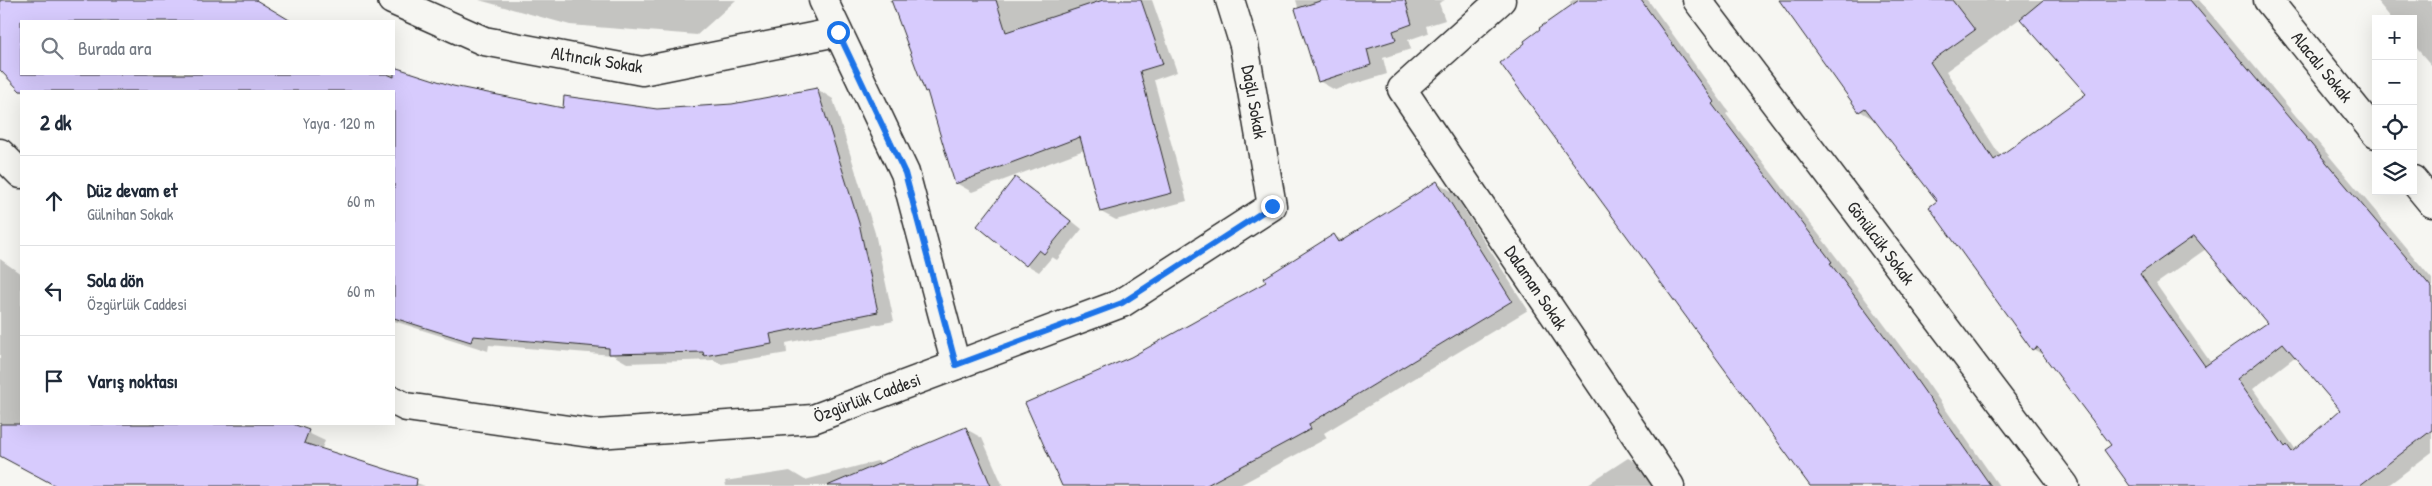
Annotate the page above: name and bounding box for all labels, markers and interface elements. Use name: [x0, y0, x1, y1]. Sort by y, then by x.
map controls: [2372, 15, 2417, 195]
button: +: [2372, 15, 2417, 60]
search box: [20, 20, 395, 75]
route start: [827, 21, 850, 44]
street label: Alacalı Sokak: [2286, 26, 2359, 108]
icon: search: [38, 34, 66, 62]
text: Burada ara: [78, 35, 151, 61]
street label: Altıncık Sokak: [550, 40, 645, 79]
button: −: [2372, 60, 2417, 105]
street label: Dağlı Sokak: [1236, 63, 1273, 141]
button: locate: [2372, 105, 2417, 150]
text: 2 dk: [40, 108, 72, 137]
text: Yaya · 120 m: [303, 112, 375, 134]
button: layers: [2372, 150, 2417, 195]
text: Düz devam et: [87, 177, 178, 203]
icon: ahead: [40, 187, 68, 215]
text: 60 m: [347, 190, 375, 212]
route end: [1261, 195, 1284, 218]
street label: Gönülcük Sokak: [1842, 196, 1922, 290]
text: Gülnihan Sokak: [87, 203, 173, 225]
street label: Dalaman Sokak: [1499, 241, 1574, 335]
text: Sola dön: [87, 267, 144, 293]
icon: left: [40, 277, 68, 305]
text: 60 m: [347, 280, 375, 302]
text: Özgürlük Caddesi: [87, 293, 187, 315]
icon: arrive: [40, 367, 68, 395]
street label: Özgürlük Caddesi: [810, 367, 924, 429]
text: Varış noktası: [87, 368, 178, 394]

